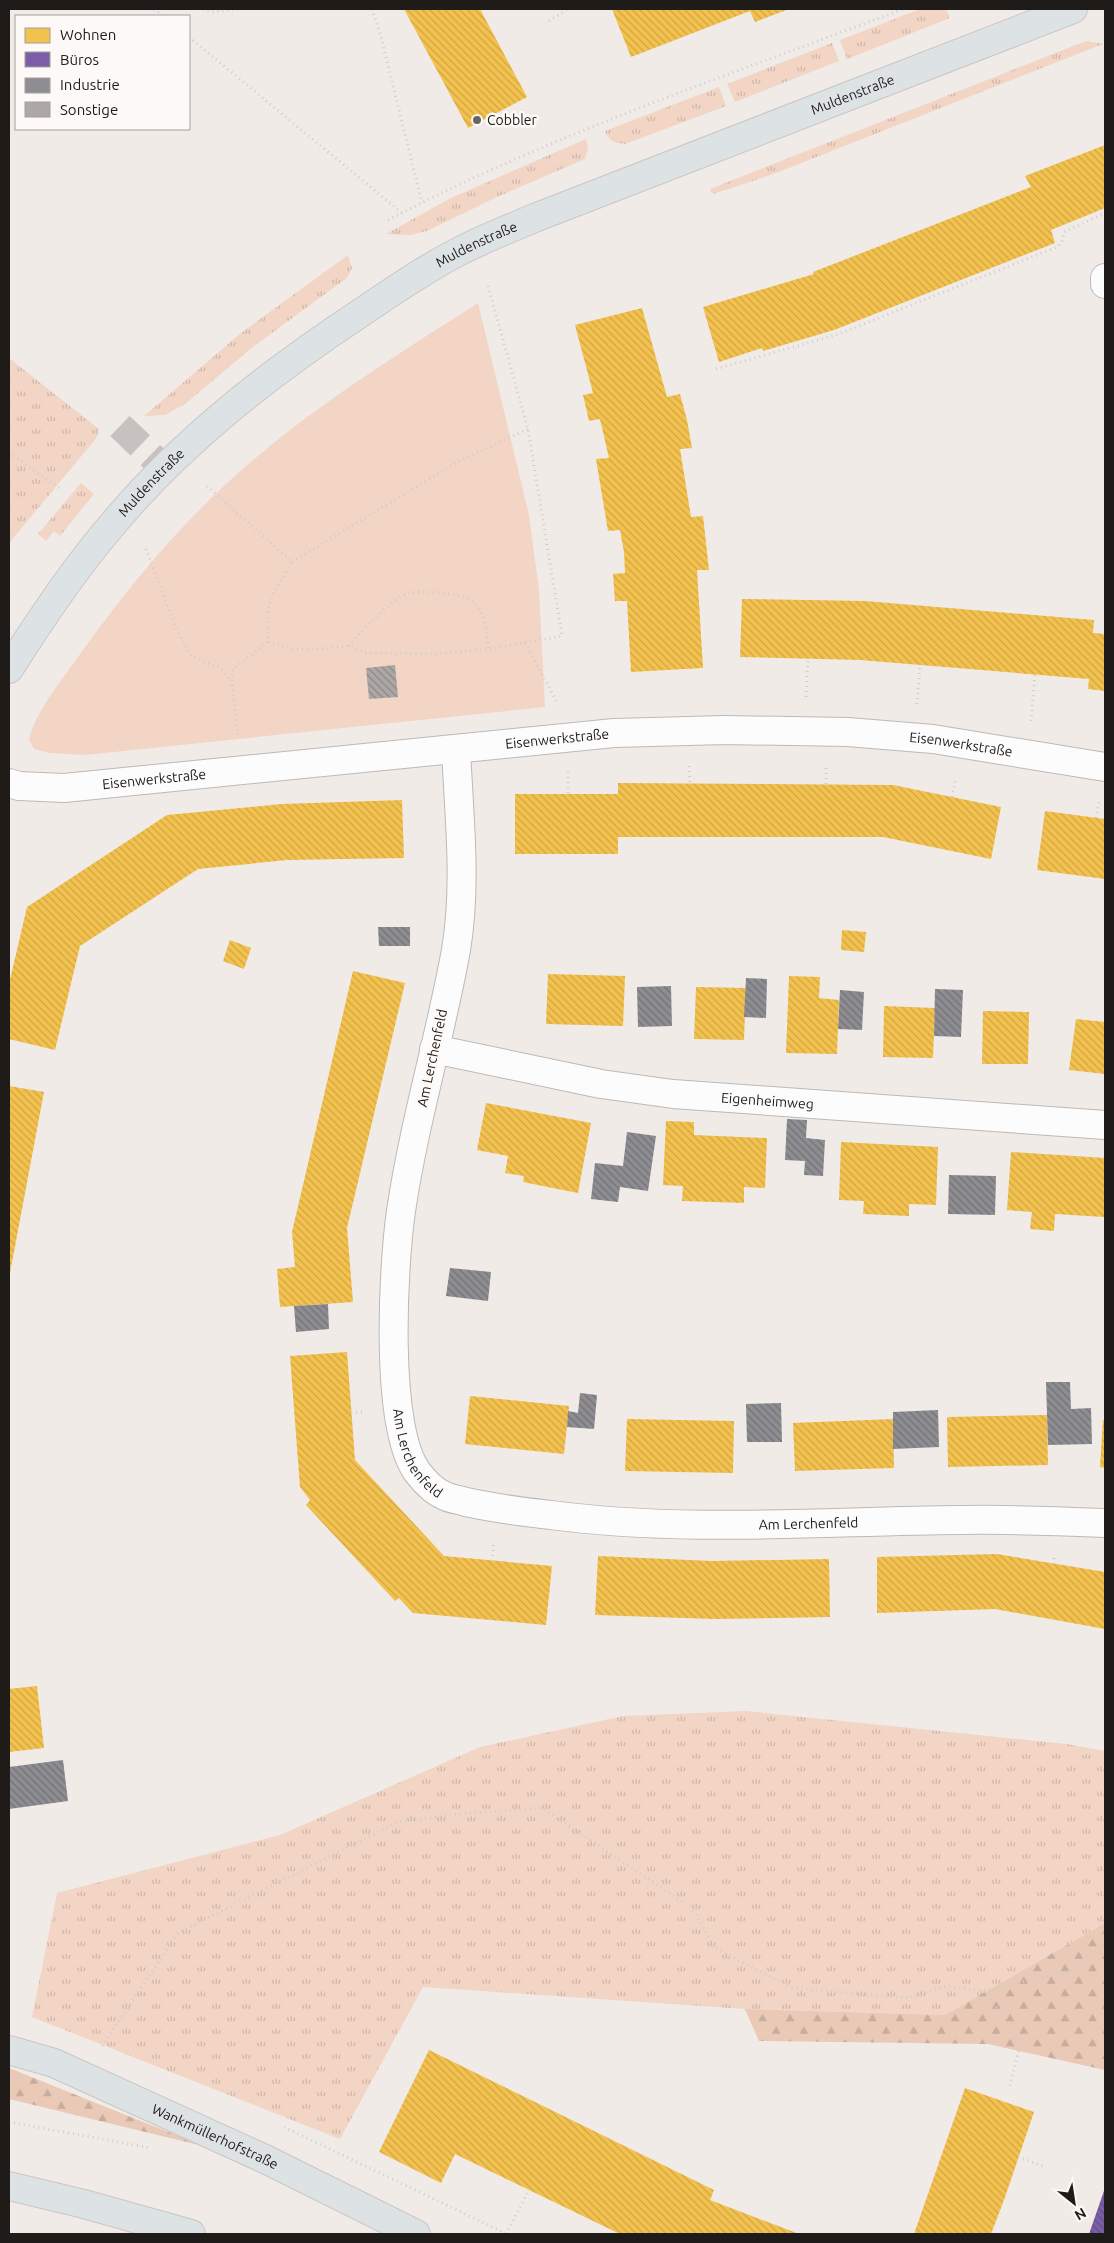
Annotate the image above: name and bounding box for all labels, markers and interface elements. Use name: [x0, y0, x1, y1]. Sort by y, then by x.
legend: [15, 15, 190, 130]
text: Wohnen: [60, 26, 116, 43]
text: Büros: [60, 51, 99, 68]
street label: Muldenstraße: [809, 71, 897, 118]
text: Industrie: [60, 76, 120, 93]
text: Sonstige: [60, 101, 118, 118]
place label: Cobbler: [487, 112, 538, 128]
marker: Cobbler: [471, 114, 483, 126]
street label: Muldenstraße: [433, 218, 519, 270]
street label: Muldenstraße: [115, 445, 187, 520]
street label: Eisenwerkstraße: [504, 726, 610, 752]
street label: Eisenwerkstraße: [909, 729, 1014, 760]
street label: Eisenwerkstraße: [101, 766, 207, 792]
street label: Am Lerchenfeld: [414, 1008, 450, 1108]
street label: Eigenheimweg: [721, 1089, 814, 1112]
street label: Am Lerchenfeld: [390, 1407, 445, 1501]
street label: Am Lerchenfeld: [759, 1514, 859, 1533]
street label: Wankmüllerhofstraße: [149, 2101, 281, 2172]
north arrow: [1049, 2178, 1099, 2228]
text: N: [1072, 2205, 1089, 2224]

